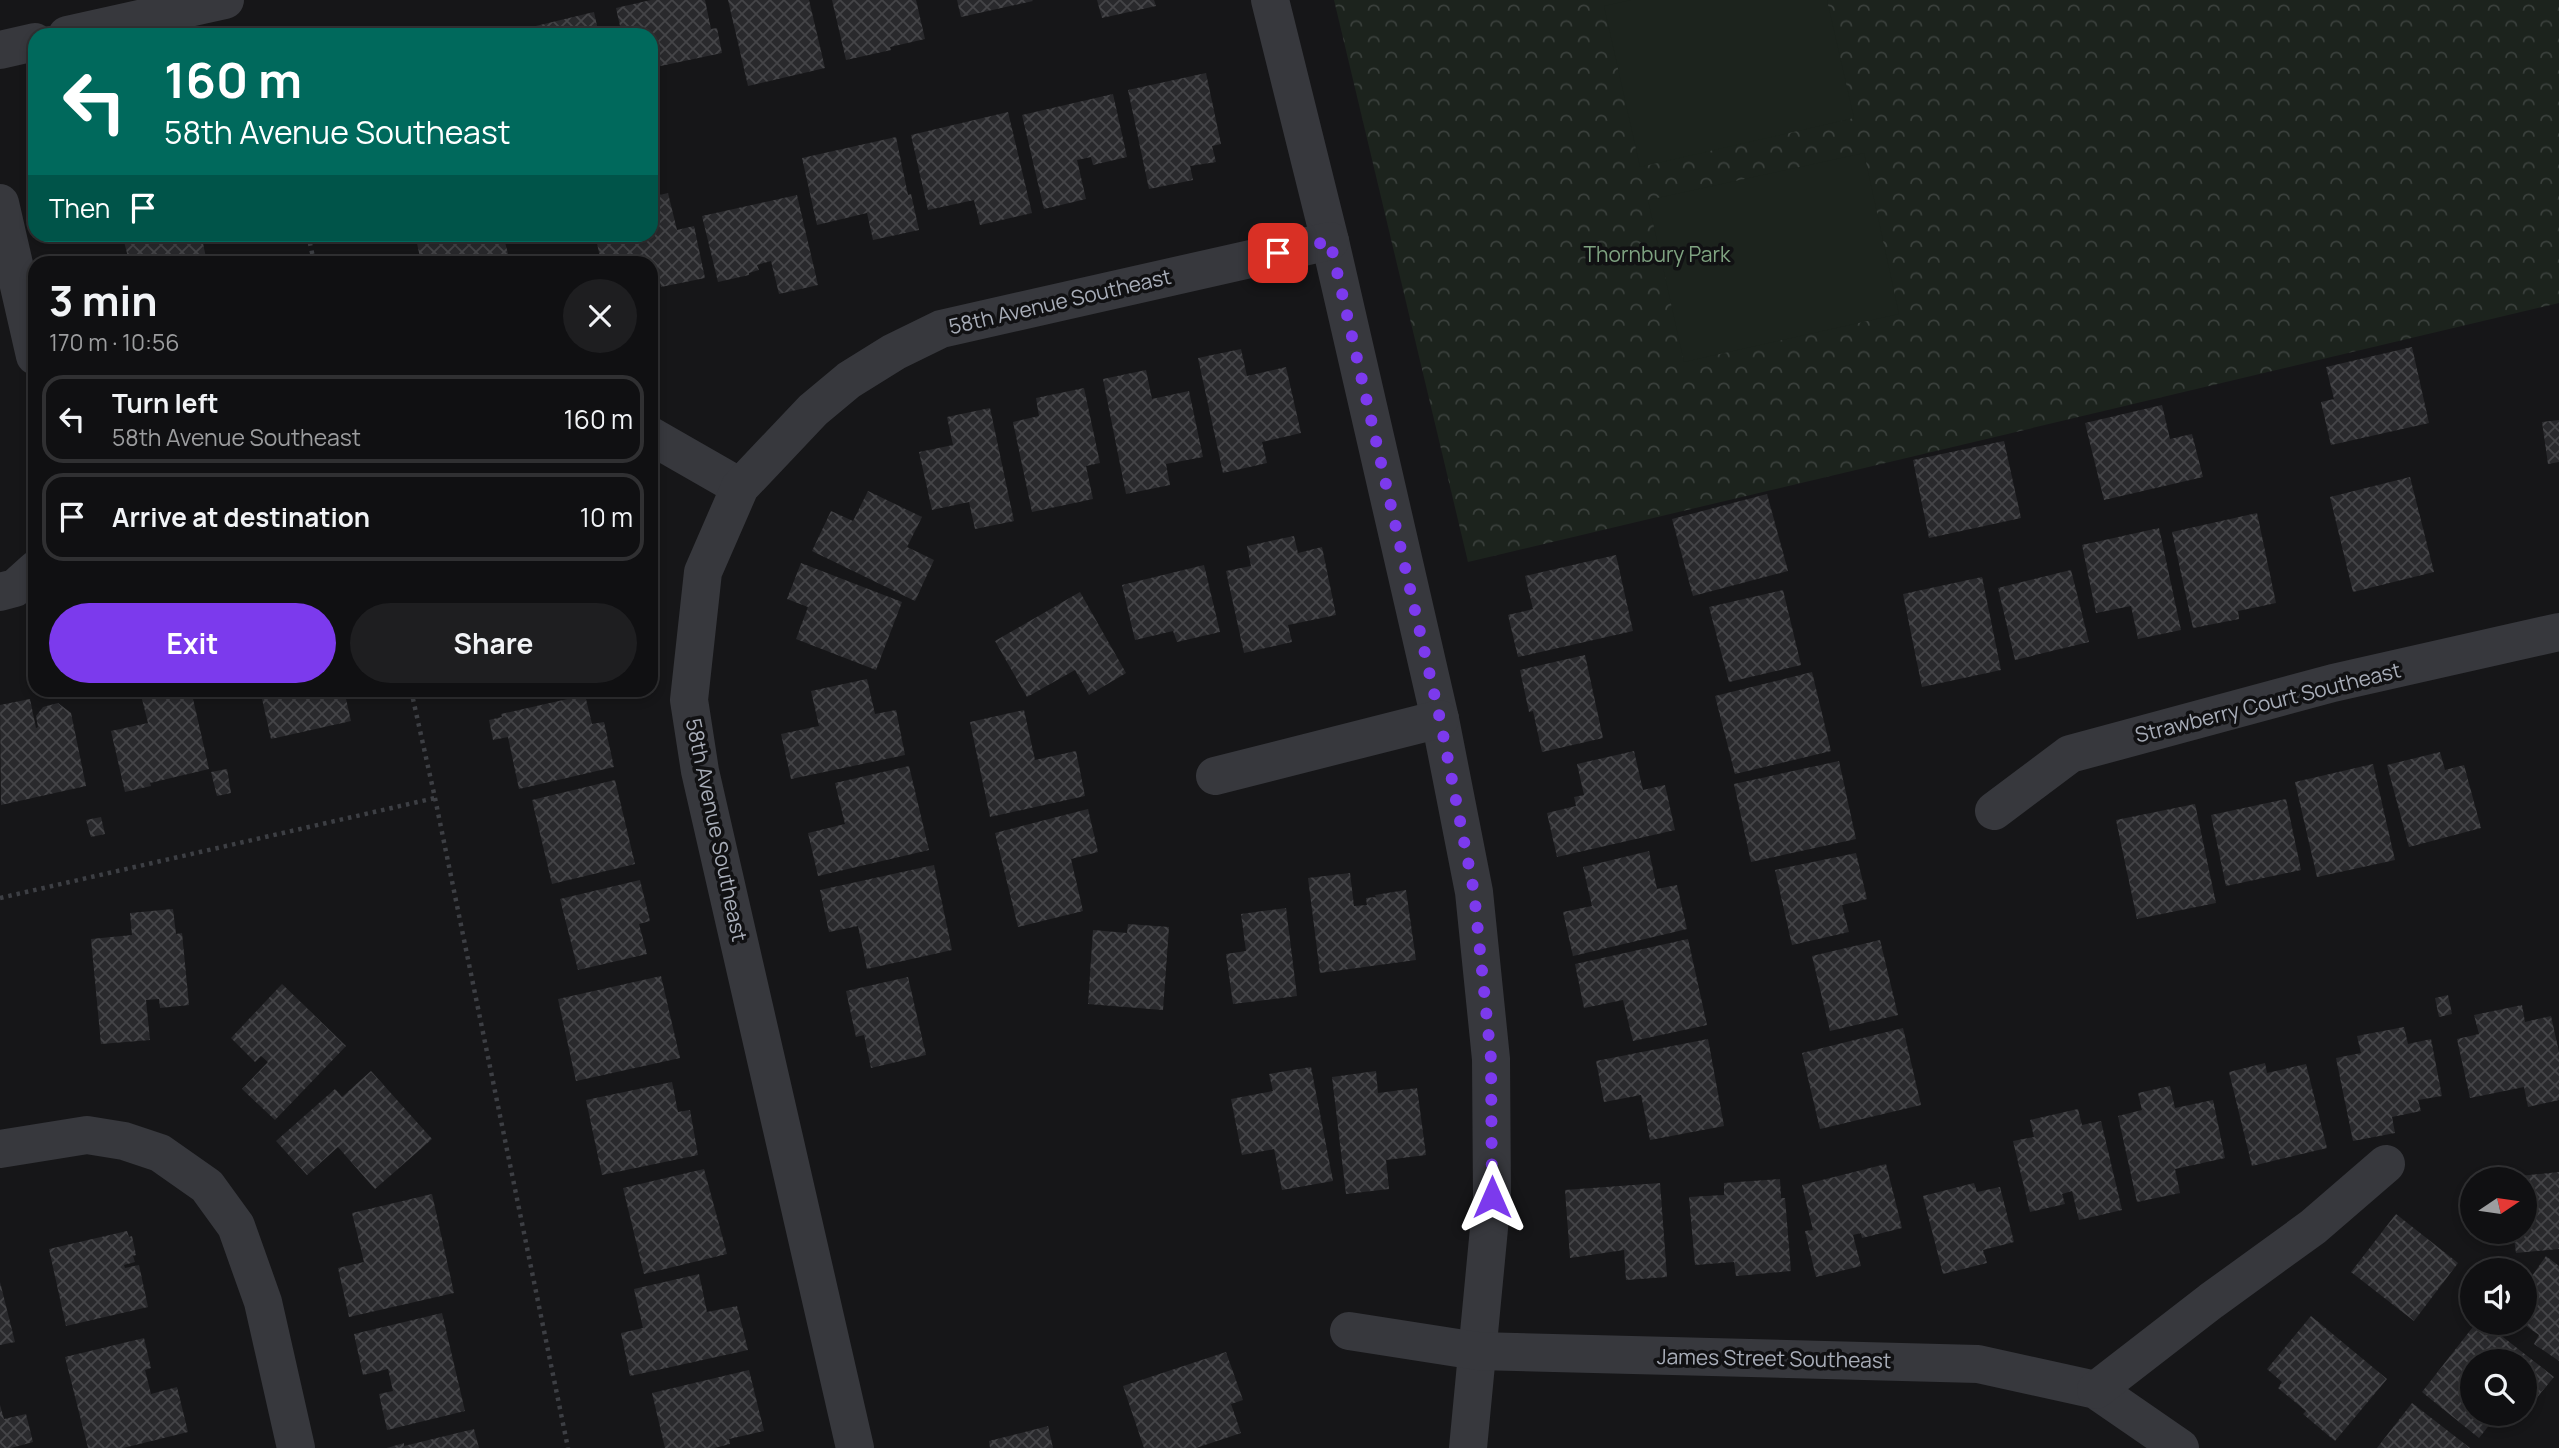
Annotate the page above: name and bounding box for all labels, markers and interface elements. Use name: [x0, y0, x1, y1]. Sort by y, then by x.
text: 160 m: [164, 46, 302, 113]
icon: left: [49, 56, 140, 147]
text: 58th Avenue Southeast: [164, 110, 511, 154]
icon: arrive: [124, 189, 162, 227]
text: Then: [49, 190, 110, 226]
pin: [1248, 223, 1308, 283]
icon: arrive: [1259, 234, 1297, 272]
park label: Thornbury Park: [1584, 240, 1731, 268]
street label: 58th Avenue Southeast: [946, 262, 1174, 340]
text: 3 min: [49, 271, 158, 329]
button: close: [563, 279, 637, 353]
text: 170 m · 10:56: [49, 326, 180, 358]
text: Turn left: [112, 385, 219, 421]
icon: left: [53, 400, 91, 438]
text: 160 m: [564, 401, 633, 437]
text: 58th Avenue Southeast: [112, 421, 361, 453]
icon: arrive: [53, 498, 91, 536]
text: Arrive at destination: [112, 499, 370, 535]
text: 10 m: [580, 499, 633, 535]
button: Exit: [49, 603, 336, 683]
button: Share: [350, 603, 637, 683]
street label: Strawberry Court Southeast: [2132, 655, 2404, 749]
street label: 58th Avenue Southeast: [680, 716, 754, 944]
position arrow: [1455, 1160, 1529, 1234]
north arrow: [2460, 1167, 2538, 1244]
map controls: [2460, 1167, 2537, 1426]
button: sound: [2460, 1258, 2537, 1335]
street label: James Street Southeast: [1657, 1342, 1891, 1374]
button: search: [2460, 1349, 2537, 1426]

